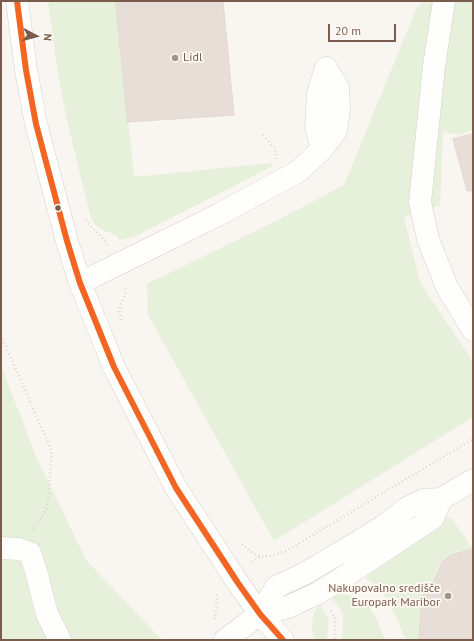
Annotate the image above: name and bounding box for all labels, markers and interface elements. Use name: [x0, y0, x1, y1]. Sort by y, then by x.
north arrow: [16, 16, 56, 56]
scale bar: [330, 16, 398, 42]
text: 20 m: [335, 23, 361, 38]
text: N: [41, 33, 55, 42]
place label: Lidl: [183, 51, 202, 65]
marker: Lidl: [170, 53, 180, 63]
unlabelled marker: [53, 203, 63, 213]
place label: Nakupovalno središče Europark Maribor: [328, 582, 440, 610]
marker: Nakupovalno središče Europark Maribor: [443, 591, 453, 601]

